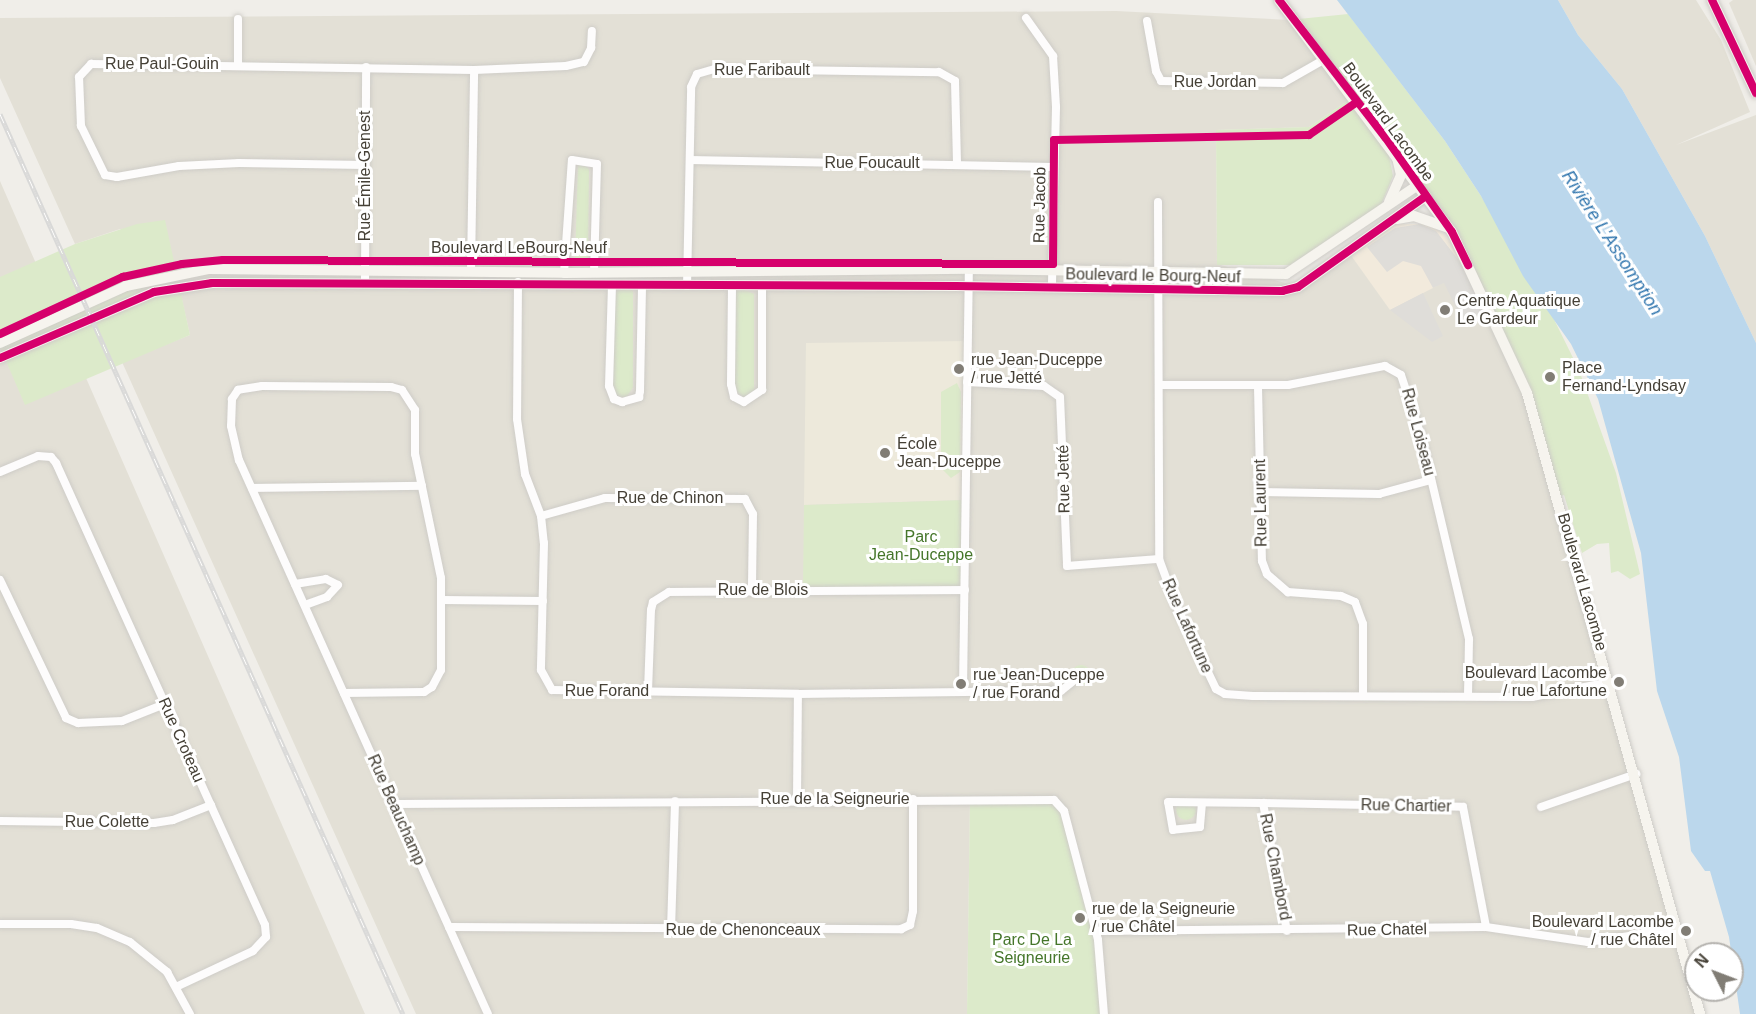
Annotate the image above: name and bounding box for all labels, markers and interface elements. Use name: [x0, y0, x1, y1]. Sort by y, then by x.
street label: Rue Paul-Gouin: [105, 54, 219, 74]
street label: Boulevard Lacombe: [1338, 59, 1438, 185]
street label: Rue Faribault: [714, 60, 810, 80]
street label: Rue Jordan: [1174, 72, 1256, 92]
street label: Rue Émile-Genest: [355, 111, 375, 241]
street label: Rue Foucault: [824, 153, 920, 173]
water label: Rivière L'Assomption: [1557, 166, 1667, 320]
street label: Rue Jacob: [1030, 167, 1050, 243]
street label: Boulevard LeBourg-Neuf: [431, 238, 607, 258]
street label: Boulevard le Bourg-Neuf: [1065, 265, 1241, 287]
place label: Centre Aquatique Le Gardeur: [1457, 291, 1582, 329]
marker: Centre Aquatique Le Gardeur: [1438, 303, 1452, 317]
place label: rue Jean-Duceppe / rue Jetté: [971, 350, 1103, 388]
place label: Place Fernand-Lyndsay: [1562, 358, 1686, 396]
marker: rue Jean-Duceppe / rue Jetté: [952, 362, 966, 376]
marker: Place Fernand-Lyndsay: [1543, 370, 1557, 384]
street label: Rue Loiseau: [1397, 386, 1439, 478]
place label: École Jean-Duceppe: [897, 434, 1001, 472]
street label: Rue Jetté: [1054, 445, 1074, 513]
marker: École Jean-Duceppe: [878, 446, 892, 460]
street label: Rue Laurent: [1251, 459, 1271, 547]
street label: Rue de Chinon: [617, 488, 723, 508]
street label: Boulevard Lacombe: [1553, 511, 1611, 653]
park label: Parc Jean-Duceppe: [869, 527, 973, 565]
street label: Rue Lafortune: [1158, 576, 1216, 676]
street label: Rue de Blois: [718, 580, 808, 600]
place label: Boulevard Lacombe / rue Lafortune: [1465, 663, 1607, 701]
place label: rue Jean-Duceppe / rue Forand: [973, 665, 1105, 703]
marker: Boulevard Lacombe / rue Lafortune: [1612, 675, 1626, 689]
marker: rue Jean-Duceppe / rue Forand: [954, 677, 968, 691]
street label: Rue Forand: [565, 681, 649, 701]
street label: Rue Croteau: [154, 695, 208, 785]
street label: Rue Beauchamp: [363, 752, 429, 868]
street label: Rue de la Seigneurie: [760, 789, 910, 809]
street label: Rue Chartier: [1360, 796, 1452, 816]
street label: Rue Colette: [65, 812, 149, 832]
street label: Rue Chambord: [1255, 812, 1295, 922]
place label: rue de la Seigneurie / rue Châtel: [1092, 899, 1235, 937]
marker: rue de la Seigneurie / rue Châtel: [1073, 911, 1087, 925]
place label: Boulevard Lacombe / rue Châtel: [1532, 912, 1674, 950]
street label: Rue de Chenonceaux: [666, 920, 820, 940]
street label: Rue Chatel: [1347, 920, 1427, 940]
marker: Boulevard Lacombe / rue Châtel: [1679, 924, 1693, 938]
park label: Parc De La Seigneurie: [992, 930, 1072, 968]
north arrow: [1684, 942, 1744, 1002]
text: N: [1692, 951, 1712, 971]

